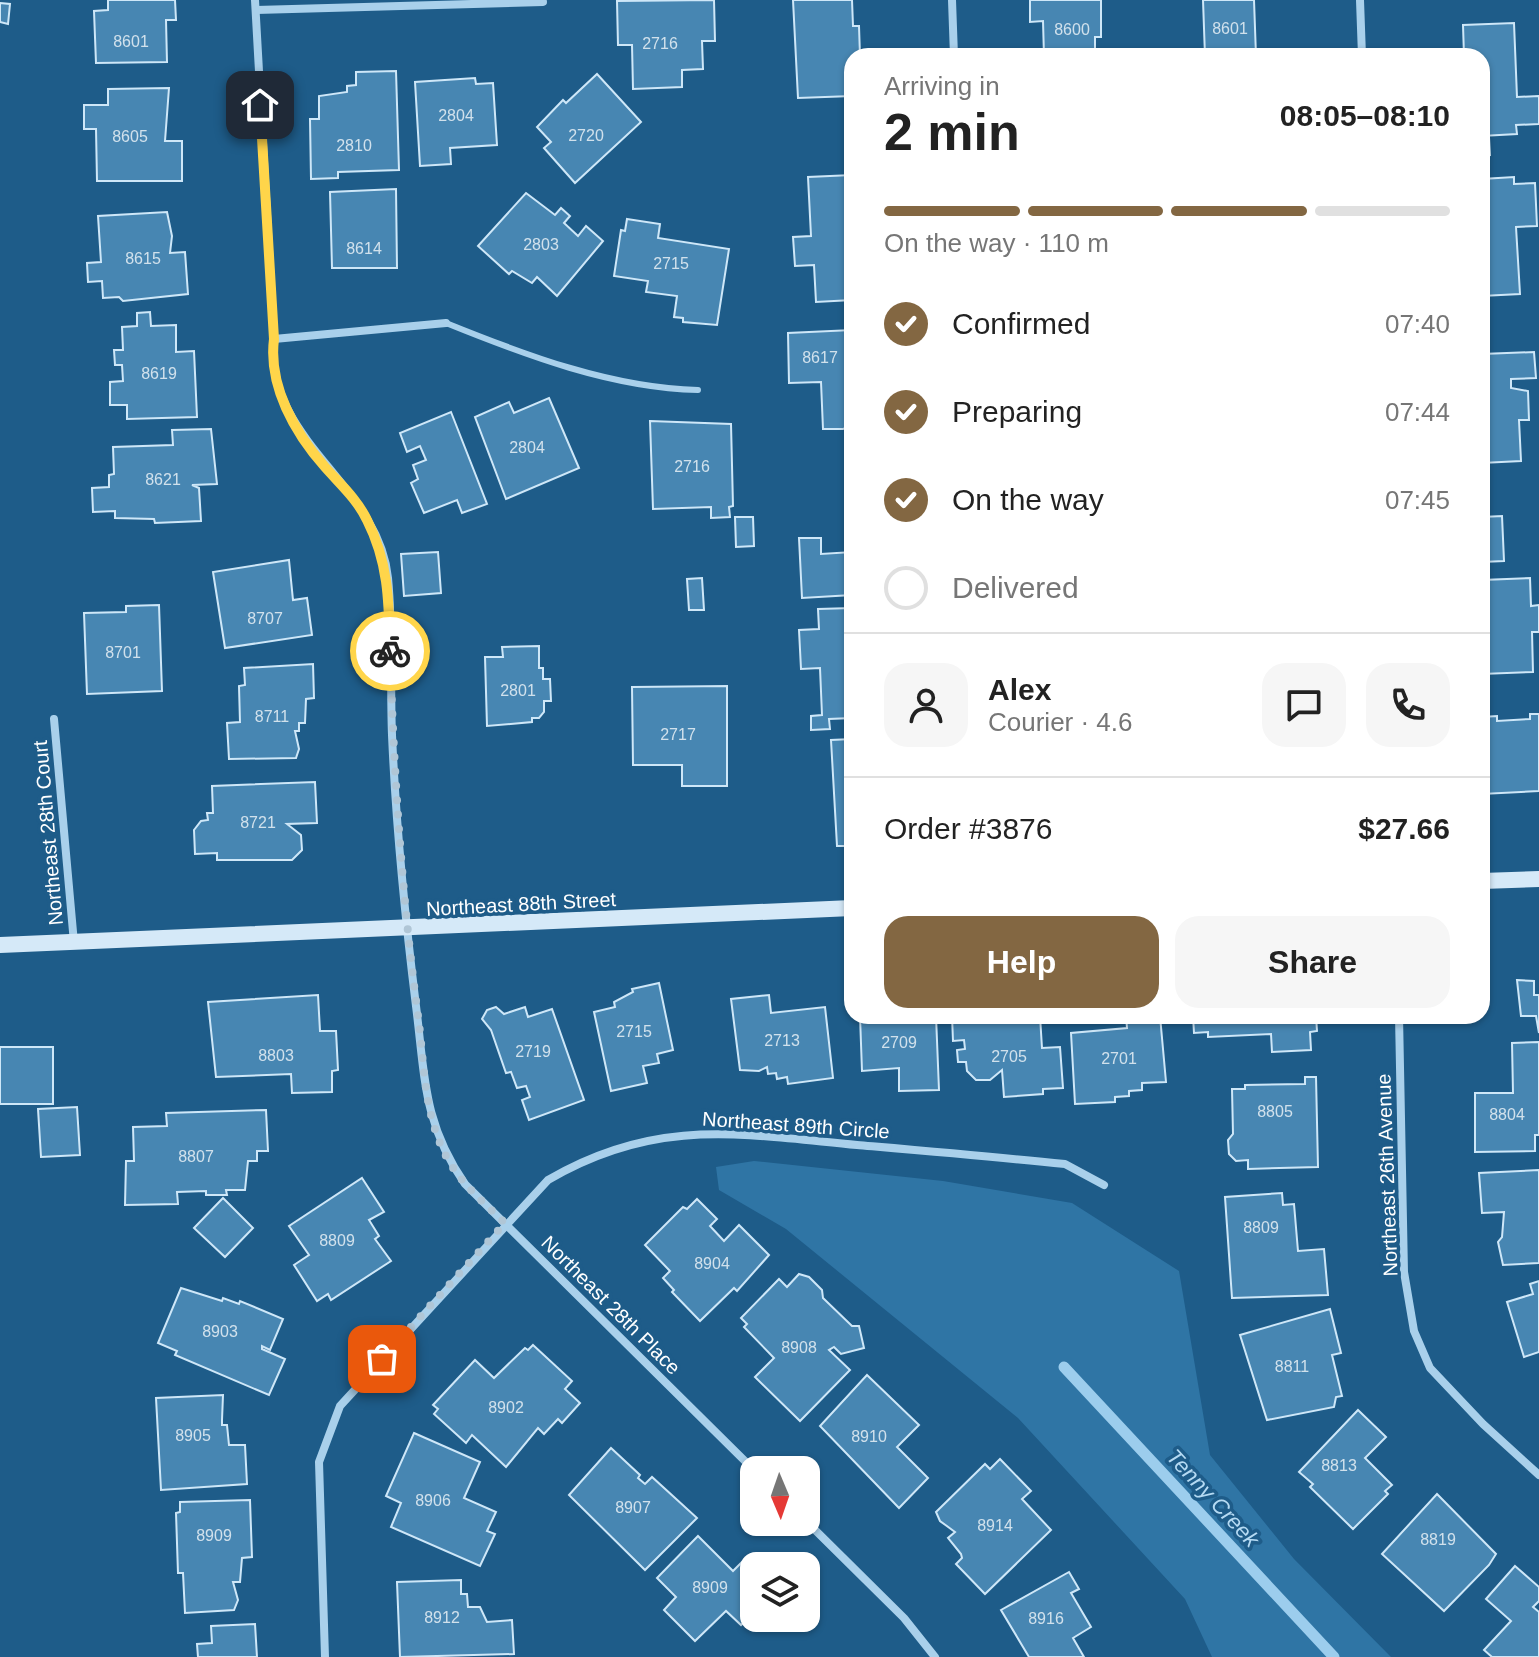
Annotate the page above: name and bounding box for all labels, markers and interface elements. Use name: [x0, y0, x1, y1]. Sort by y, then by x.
house number: 8601: [1212, 20, 1248, 37]
house number: 8600: [1054, 21, 1090, 38]
house number: 8601: [113, 33, 149, 50]
house number: 2716: [642, 35, 678, 52]
pin: [226, 71, 294, 139]
text: Arriving in: [884, 71, 1000, 101]
icon: home: [238, 83, 282, 127]
text: 08:05–08:10: [1280, 99, 1450, 132]
text: 2 min: [884, 103, 1020, 161]
house number: 2804: [438, 107, 474, 124]
house number: 2720: [568, 127, 604, 144]
house number: 8605: [112, 128, 148, 145]
house number: 2810: [336, 137, 372, 154]
text: On the way · 110 m: [884, 228, 1109, 258]
house number: 2803: [523, 236, 559, 253]
house number: 8614: [346, 240, 382, 257]
house number: 8615: [125, 250, 161, 267]
house number: 2715: [653, 255, 689, 272]
icon: check: [884, 302, 928, 346]
text: Confirmed: [952, 307, 1090, 340]
text: 07:40: [1385, 309, 1450, 339]
house number: 8617: [802, 349, 838, 366]
house number: 8619: [141, 365, 177, 382]
icon: check: [884, 390, 928, 434]
text: Preparing: [952, 395, 1082, 428]
text: 07:44: [1385, 397, 1450, 427]
house number: 2804: [509, 439, 545, 456]
house number: 2716: [674, 458, 710, 475]
house number: 8621: [145, 471, 181, 488]
icon: check: [884, 478, 928, 522]
text: On the way: [952, 483, 1104, 516]
text: 07:45: [1385, 485, 1450, 515]
text: Delivered: [952, 571, 1079, 604]
house number: 8707: [247, 610, 283, 627]
courier: [350, 611, 430, 691]
icon: bike: [368, 629, 412, 673]
house number: 8701: [105, 644, 141, 661]
button: person: [884, 663, 968, 747]
button: chat: [1262, 663, 1346, 747]
button: phone: [1366, 663, 1450, 747]
text: Alex: [988, 673, 1051, 706]
house number: 2801: [500, 682, 536, 699]
text: Courier · 4.6: [988, 707, 1133, 737]
house number: 8711: [255, 708, 289, 725]
house number: 2717: [660, 726, 696, 743]
street label: Northeast 28th Court: [29, 739, 67, 926]
text: Order #3876: [884, 812, 1052, 845]
text: $27.66: [1358, 812, 1450, 845]
house number: 8721: [240, 814, 276, 831]
street label: Northeast 88th Street: [425, 888, 617, 920]
button: Help: [884, 916, 1159, 1008]
button: Share: [1175, 916, 1450, 1008]
house number: 2715: [616, 1023, 652, 1040]
house number: 2713: [764, 1032, 800, 1049]
house number: 2709: [881, 1034, 917, 1051]
house number: 2719: [515, 1043, 551, 1060]
house number: 8803: [258, 1047, 294, 1064]
house number: 2705: [991, 1048, 1027, 1065]
house number: 2701: [1101, 1050, 1137, 1067]
street label: Northeast 26th Avenue: [1372, 1073, 1402, 1277]
house number: 8805: [1257, 1103, 1293, 1120]
house number: 8804: [1489, 1106, 1525, 1123]
street label: Northeast 89th Circle: [702, 1107, 890, 1143]
house number: 8807: [178, 1148, 214, 1165]
house number: 8809: [1243, 1219, 1279, 1236]
street label: Northeast 28th Place: [537, 1231, 685, 1379]
house number: 8809: [319, 1232, 355, 1249]
house number: 8904: [694, 1255, 730, 1272]
house number: 8903: [202, 1323, 238, 1340]
pin: [348, 1325, 416, 1393]
icon: bag: [360, 1337, 404, 1381]
house number: 8908: [781, 1339, 817, 1356]
house number: 8811: [1275, 1358, 1309, 1375]
house number: 8902: [488, 1399, 524, 1416]
house number: 8905: [175, 1427, 211, 1444]
house number: 8910: [851, 1428, 887, 1445]
water label: Tenny Creek: [1162, 1444, 1265, 1553]
north arrow: [740, 1456, 820, 1536]
map controls: [740, 1456, 820, 1632]
house number: 8813: [1321, 1457, 1357, 1474]
house number: 8906: [415, 1492, 451, 1509]
house number: 8907: [615, 1499, 651, 1516]
house number: 8914: [977, 1517, 1013, 1534]
house number: 8909: [196, 1527, 232, 1544]
house number: 8819: [1420, 1531, 1456, 1548]
button: layers: [740, 1552, 820, 1632]
house number: 8909: [692, 1579, 728, 1596]
house number: 8912: [424, 1609, 460, 1626]
house number: 8916: [1028, 1610, 1064, 1627]

